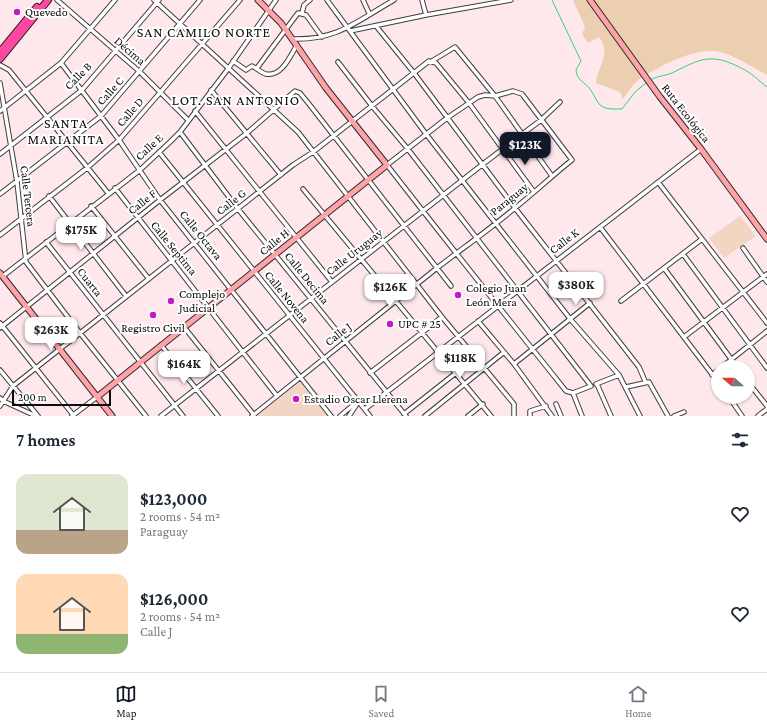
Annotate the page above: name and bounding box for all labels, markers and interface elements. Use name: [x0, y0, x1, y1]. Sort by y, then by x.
place label: Quevedo: [25, 5, 68, 19]
marker: Quevedo: [12, 7, 22, 17]
district label: SAN CAMILO NORTE: [137, 24, 271, 40]
street label: Décima: [112, 34, 149, 69]
street label: Calle B: [61, 59, 95, 93]
street label: Calle C: [94, 74, 126, 108]
street label: Ruta Ecológica: [659, 81, 714, 145]
district label: LOT. SAN ANTONIO: [172, 92, 300, 108]
street label: Calle D: [113, 94, 147, 130]
district label: SANTA MARIANITA: [27, 115, 105, 147]
street label: Calle E: [132, 130, 166, 163]
pin: $123K: [497, 132, 553, 166]
text: $123K: [509, 137, 541, 152]
street label: Calle Tercera: [17, 165, 39, 228]
street label: Paraguay: [487, 179, 531, 218]
street label: Calle F: [125, 186, 159, 217]
street label: Calle G: [213, 186, 249, 218]
street label: Calle Octava: [177, 207, 226, 263]
pin: $175K: [53, 217, 109, 251]
street label: Calle Septima: [148, 218, 200, 278]
text: $175K: [65, 222, 97, 237]
street label: Calle Uruguay: [323, 225, 385, 278]
street label: Calle K: [547, 225, 582, 257]
street label: Calle H: [256, 226, 292, 258]
street label: Calle Decima: [282, 249, 333, 307]
street label: Cuarta: [74, 265, 106, 300]
street label: Calle Novena: [262, 268, 312, 326]
pin: $380K: [548, 272, 604, 306]
pin: $126K: [362, 274, 418, 308]
text: $380K: [558, 277, 594, 292]
text: $126K: [373, 279, 407, 294]
place label: Colegio Juan León Mera: [466, 281, 527, 309]
place label: Complejo Judicial: [178, 287, 225, 315]
marker: Colegio Juan León Mera: [453, 290, 463, 300]
marker: Complejo Judicial: [166, 296, 176, 306]
marker: Registro Civil: [148, 310, 158, 320]
pin: $263K: [23, 317, 79, 351]
place label: UPC # 25: [398, 317, 441, 331]
street label: Calle J: [322, 319, 354, 349]
marker: UPC # 25: [385, 319, 395, 329]
place label: Registro Civil: [121, 321, 185, 335]
text: $263K: [34, 322, 68, 337]
pin: $118K: [432, 345, 488, 379]
text: $118K: [444, 350, 476, 365]
pin: $164K: [156, 351, 212, 385]
text: $164K: [167, 356, 201, 371]
north arrow: [711, 360, 755, 404]
map controls: [711, 360, 755, 404]
scale bar: [12, 388, 111, 407]
text: 200 m: [18, 391, 47, 403]
place label: Estadio Oscar Llerena: [304, 392, 408, 406]
marker: Estadio Oscar Llerena: [291, 394, 301, 404]
icon: filters: [729, 429, 751, 451]
text: 7 homes: [16, 431, 75, 450]
icon: home: [48, 490, 96, 538]
text: $123,000: [140, 490, 207, 509]
icon: heart: [729, 503, 751, 525]
text: 2 rooms · 54 m²: [140, 509, 220, 524]
text: Paraguay: [140, 524, 188, 539]
icon: home: [48, 590, 96, 638]
text: $126,000: [140, 590, 208, 609]
icon: heart: [729, 603, 751, 625]
text: 2 rooms · 54 m²: [140, 609, 220, 624]
text: Calle J: [140, 624, 173, 639]
tab: Map: [115, 683, 137, 719]
tab: Saved: [368, 683, 394, 719]
tab: Home: [625, 683, 652, 719]

